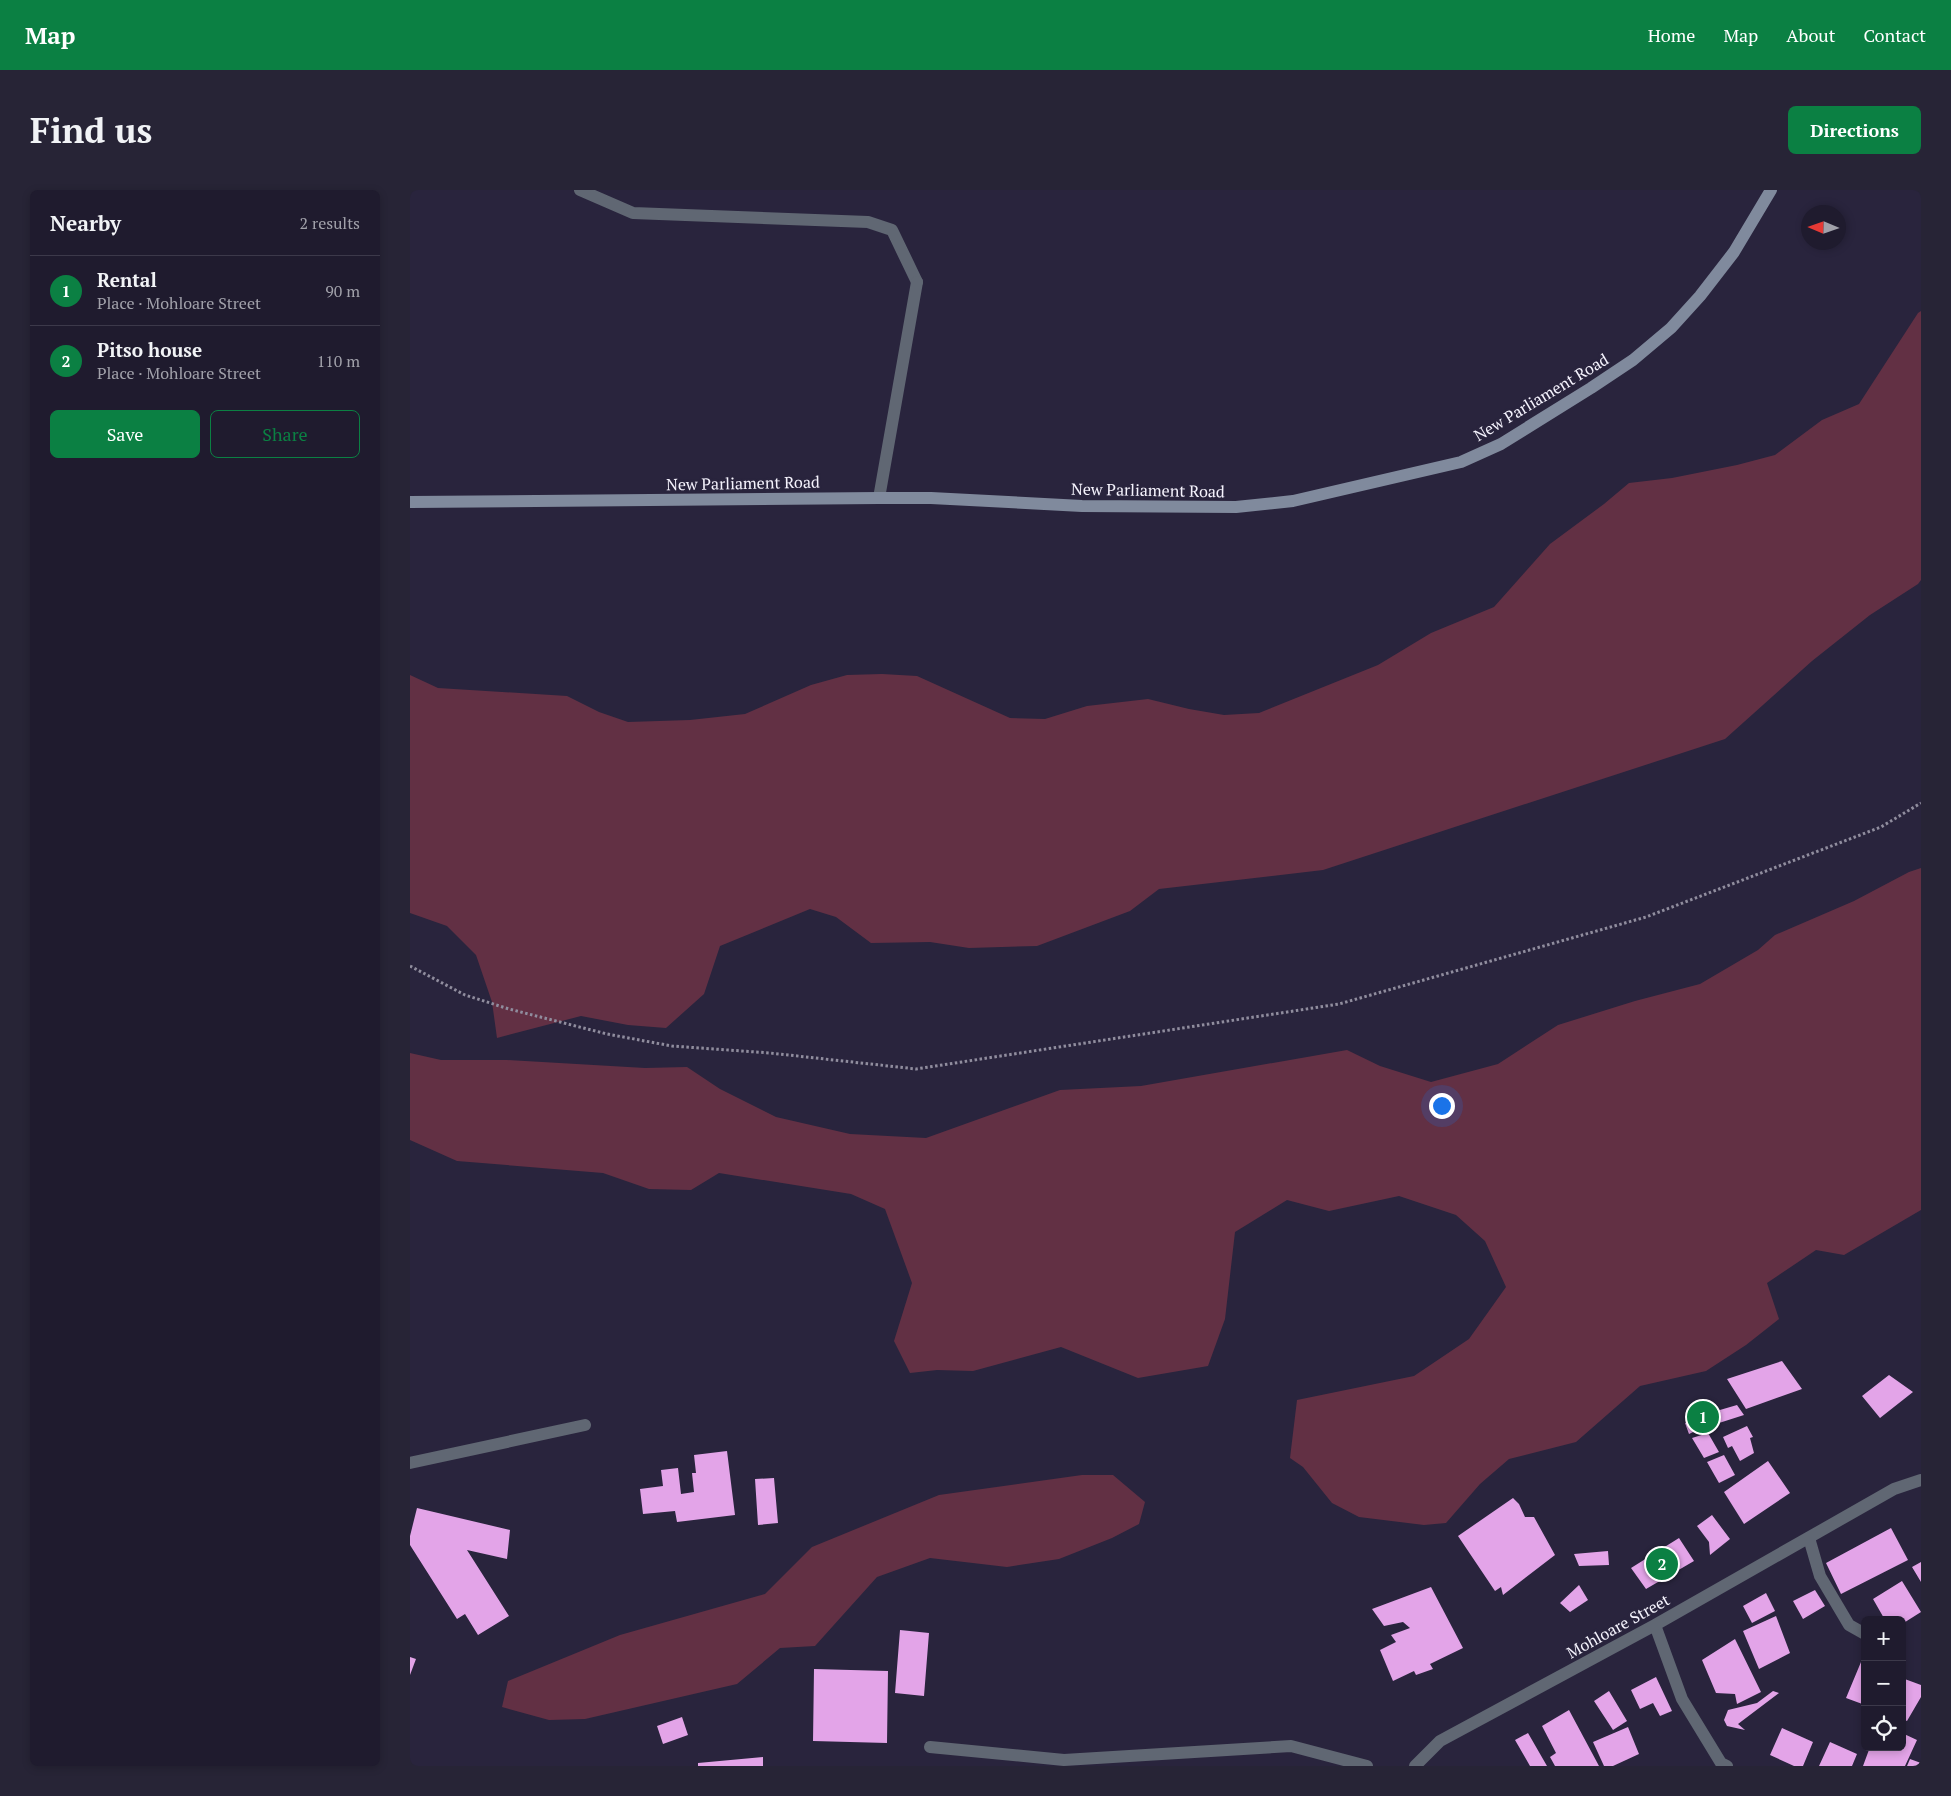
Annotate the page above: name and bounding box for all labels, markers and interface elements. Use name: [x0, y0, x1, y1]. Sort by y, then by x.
text: Map: [25, 19, 75, 51]
text: Home: [1648, 23, 1695, 47]
text: Map: [1723, 23, 1758, 47]
text: About: [1786, 23, 1835, 47]
text: Contact: [1863, 23, 1926, 47]
button: Directions: [1788, 106, 1921, 154]
text: Find us: [30, 107, 152, 153]
north arrow: [1801, 205, 1846, 250]
text: Nearby: [50, 209, 121, 237]
text: 2 results: [300, 212, 360, 234]
text: Rental: [97, 267, 157, 292]
text: 1: [61, 280, 71, 302]
text: 90 m: [325, 280, 360, 302]
text: Place · Mohloare Street: [97, 292, 261, 314]
text: Pitso house: [97, 337, 202, 362]
street label: New Parliament Road: [1469, 348, 1613, 446]
text: 2: [61, 350, 71, 372]
text: 110 m: [317, 350, 360, 372]
text: Place · Mohloare Street: [97, 362, 261, 384]
button: Save: [50, 410, 200, 458]
button: Share: [210, 410, 360, 458]
street label: New Parliament Road: [666, 471, 820, 495]
street label: New Parliament Road: [1071, 478, 1225, 502]
your location: [1429, 1093, 1455, 1119]
pin: 1: [1687, 1398, 1719, 1436]
pin: 2: [1646, 1545, 1678, 1583]
street label: Mohloare Street: [1563, 1589, 1674, 1663]
map controls: [1861, 1616, 1906, 1751]
button: +: [1861, 1616, 1906, 1661]
button: −: [1861, 1661, 1906, 1706]
button: locate: [1861, 1706, 1906, 1751]

